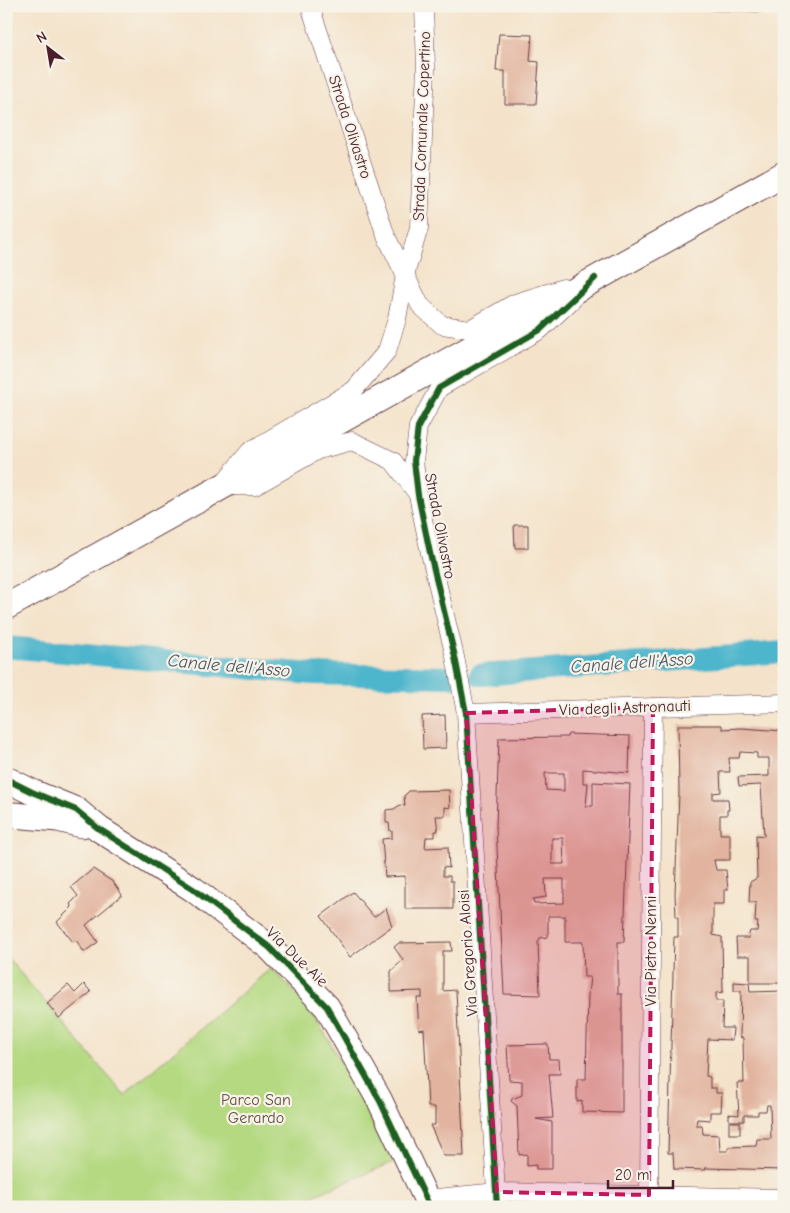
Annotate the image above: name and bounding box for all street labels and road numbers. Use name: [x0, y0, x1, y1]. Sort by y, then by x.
street label: Strada Comunale Copertino: [410, 31, 434, 221]
street label: Strada Olivastro: [325, 73, 375, 181]
street label: Strada Olivastro: [421, 471, 459, 581]
street label: Via degli Astronauti: [559, 697, 691, 719]
street label: Via Gregorio Aloisi: [455, 889, 481, 1017]
street label: Via Pietro Nenni: [642, 896, 660, 1006]
street label: Via Due Aie: [263, 923, 331, 991]

